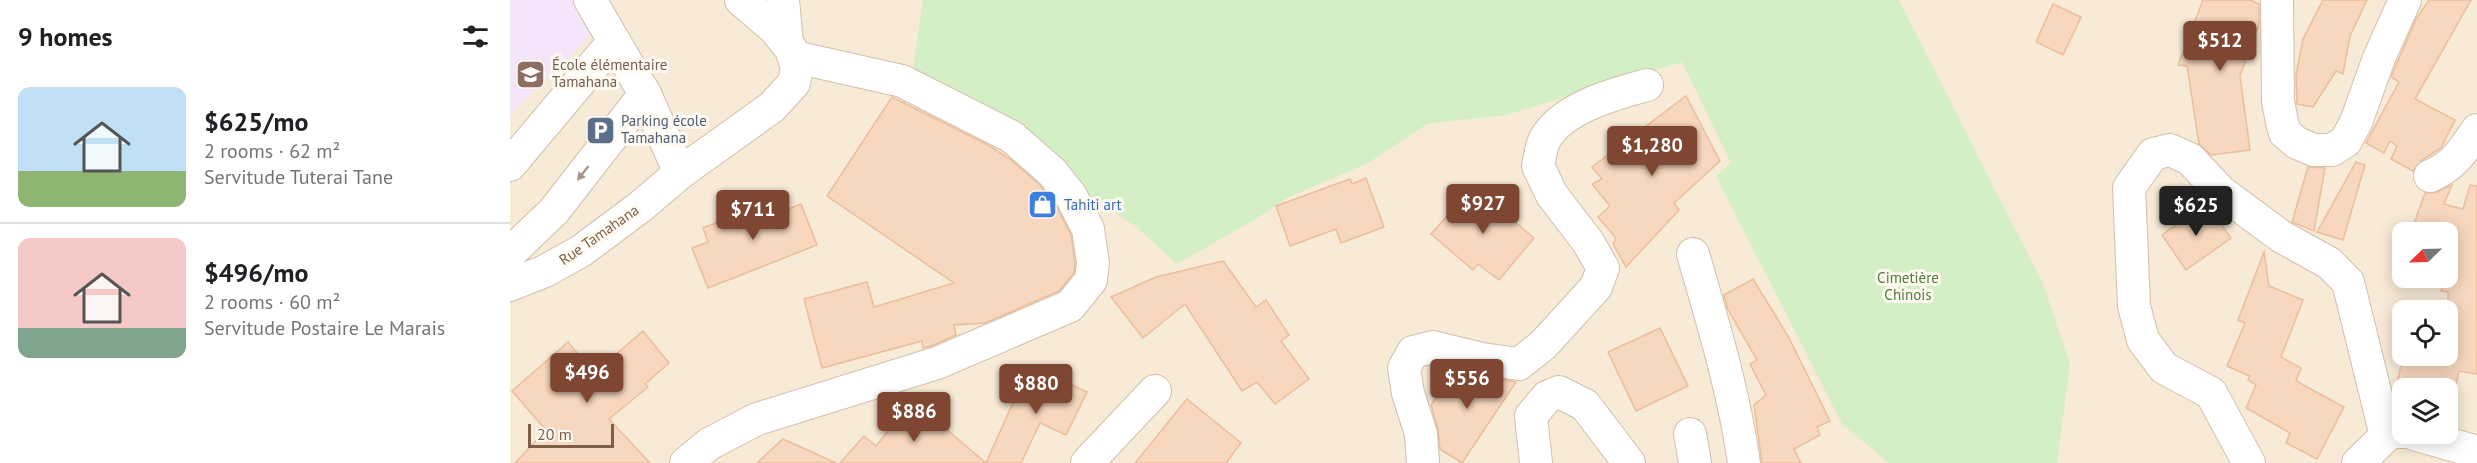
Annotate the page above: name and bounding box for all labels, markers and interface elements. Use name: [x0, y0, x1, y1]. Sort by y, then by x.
text: 9 homes: [18, 20, 113, 53]
icon: filters: [459, 20, 492, 53]
pin: $512: [2184, 21, 2256, 72]
text: $512: [2197, 27, 2243, 53]
place label: École élémentaire Tamahana: [552, 55, 667, 91]
school or university icon: École élémentaire Tamahana: [515, 58, 547, 90]
text: $625/mo: [204, 105, 308, 138]
icon: home: [66, 111, 138, 183]
place label: Parking école Tamahana: [621, 111, 707, 147]
parking icon: Parking école Tamahana: [584, 114, 616, 146]
pin: $1,280: [1603, 126, 1701, 177]
text: $1,280: [1621, 132, 1683, 158]
text: 2 rooms · 62 m²: [204, 138, 340, 164]
text: Servitude Tuterai Tane: [204, 164, 393, 190]
one-way arrow: [576, 165, 589, 181]
pin: $927: [1447, 184, 1519, 235]
pin: $625: [2160, 186, 2232, 237]
shop icon: Tahiti art: [1027, 189, 1059, 221]
pin: $711: [717, 190, 789, 241]
text: $927: [1460, 190, 1506, 216]
text: $625: [2173, 192, 2219, 218]
place label: Tahiti art: [1064, 195, 1122, 214]
text: $711: [730, 196, 776, 222]
street label: Rue Tamahana: [555, 200, 642, 269]
north arrow: [2392, 222, 2458, 288]
map controls: [2392, 222, 2458, 444]
text: $496/mo: [204, 256, 308, 289]
icon: home: [66, 262, 138, 334]
park label: Cimetière Chinois: [1877, 268, 1939, 304]
text: 2 rooms · 60 m²: [204, 289, 340, 315]
button: locate: [2392, 300, 2458, 366]
text: Servitude Postaire Le Marais: [204, 315, 445, 341]
pin: $496: [551, 353, 623, 404]
text: $496: [564, 359, 610, 385]
pin: $556: [1431, 359, 1503, 410]
pin: $880: [1000, 364, 1072, 415]
text: $556: [1444, 365, 1490, 391]
text: $880: [1013, 370, 1059, 396]
button: layers: [2392, 378, 2458, 444]
pin: $886: [878, 392, 950, 443]
text: $886: [891, 398, 937, 424]
scale bar: [528, 421, 614, 448]
text: 20 m: [537, 424, 572, 444]

